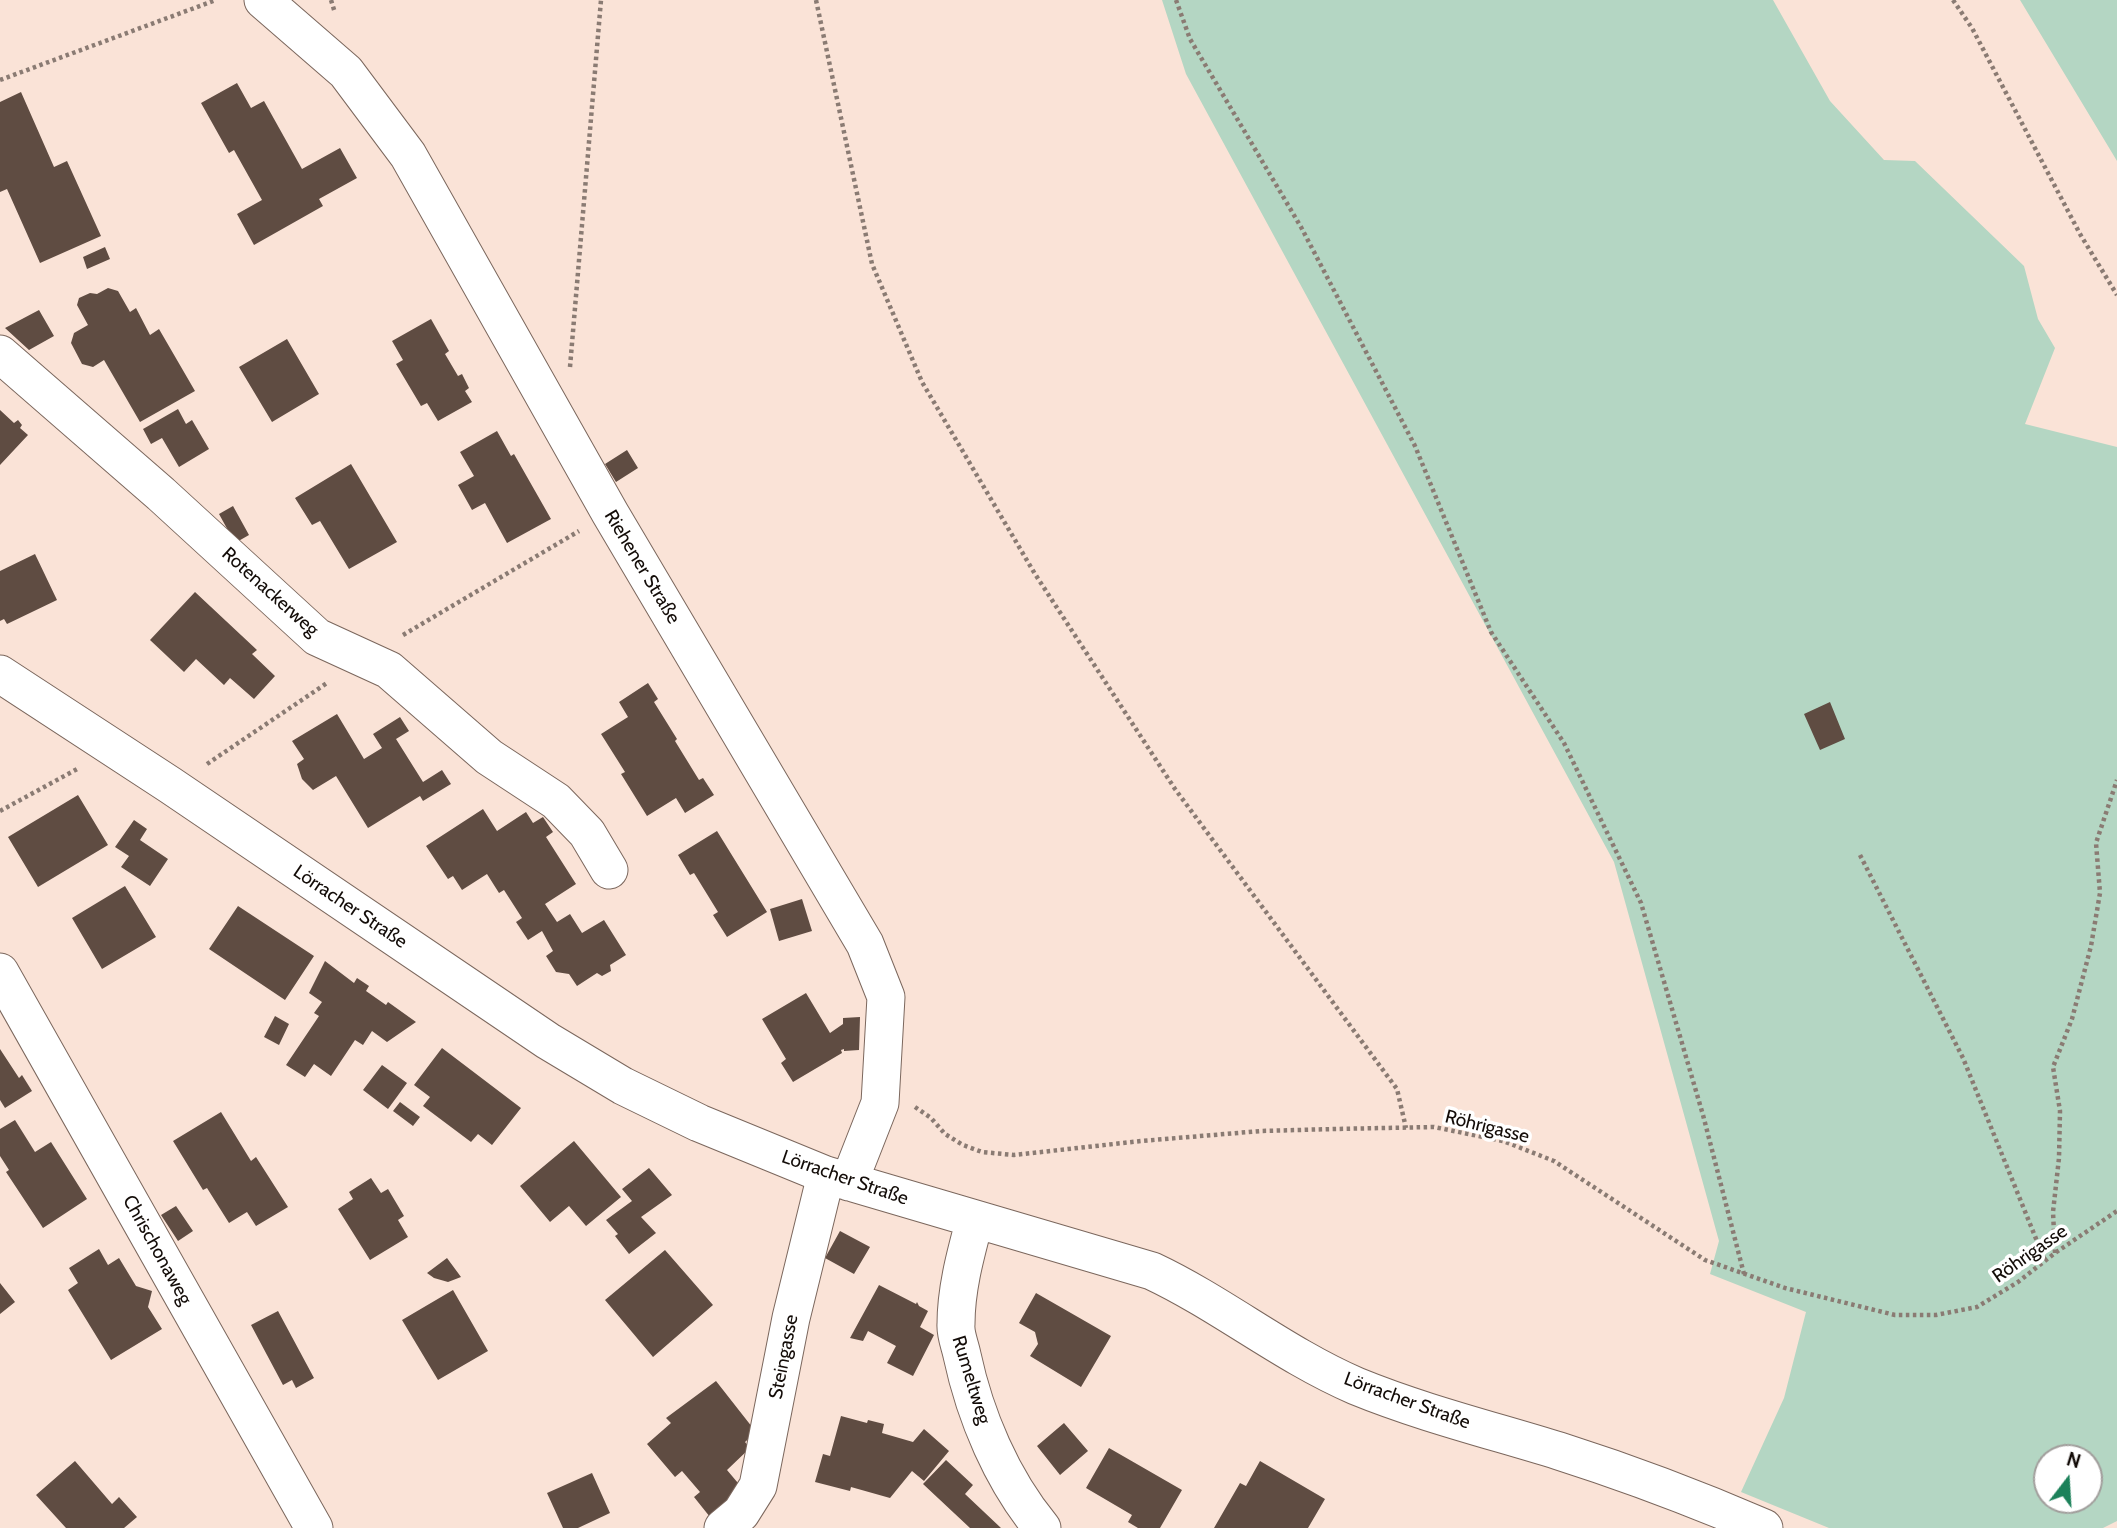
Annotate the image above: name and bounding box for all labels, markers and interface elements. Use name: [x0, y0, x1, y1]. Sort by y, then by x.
street label: Riehener Straße: [599, 506, 685, 628]
street label: Rotenackerweg: [217, 543, 323, 641]
street label: Lörracher Straße: [289, 861, 411, 953]
street label: Röhrigasse: [1443, 1106, 1531, 1148]
street label: Lörracher Straße: [779, 1146, 911, 1210]
street label: Chrischonaweg: [118, 1191, 196, 1309]
street label: Röhrigasse: [1988, 1220, 2072, 1288]
street label: Steingasse: [765, 1313, 803, 1401]
street label: Rumeltweg: [947, 1333, 995, 1427]
street label: Lörracher Straße: [1341, 1368, 1473, 1434]
north arrow: [2033, 1444, 2103, 1514]
text: N: [2064, 1447, 2083, 1473]

